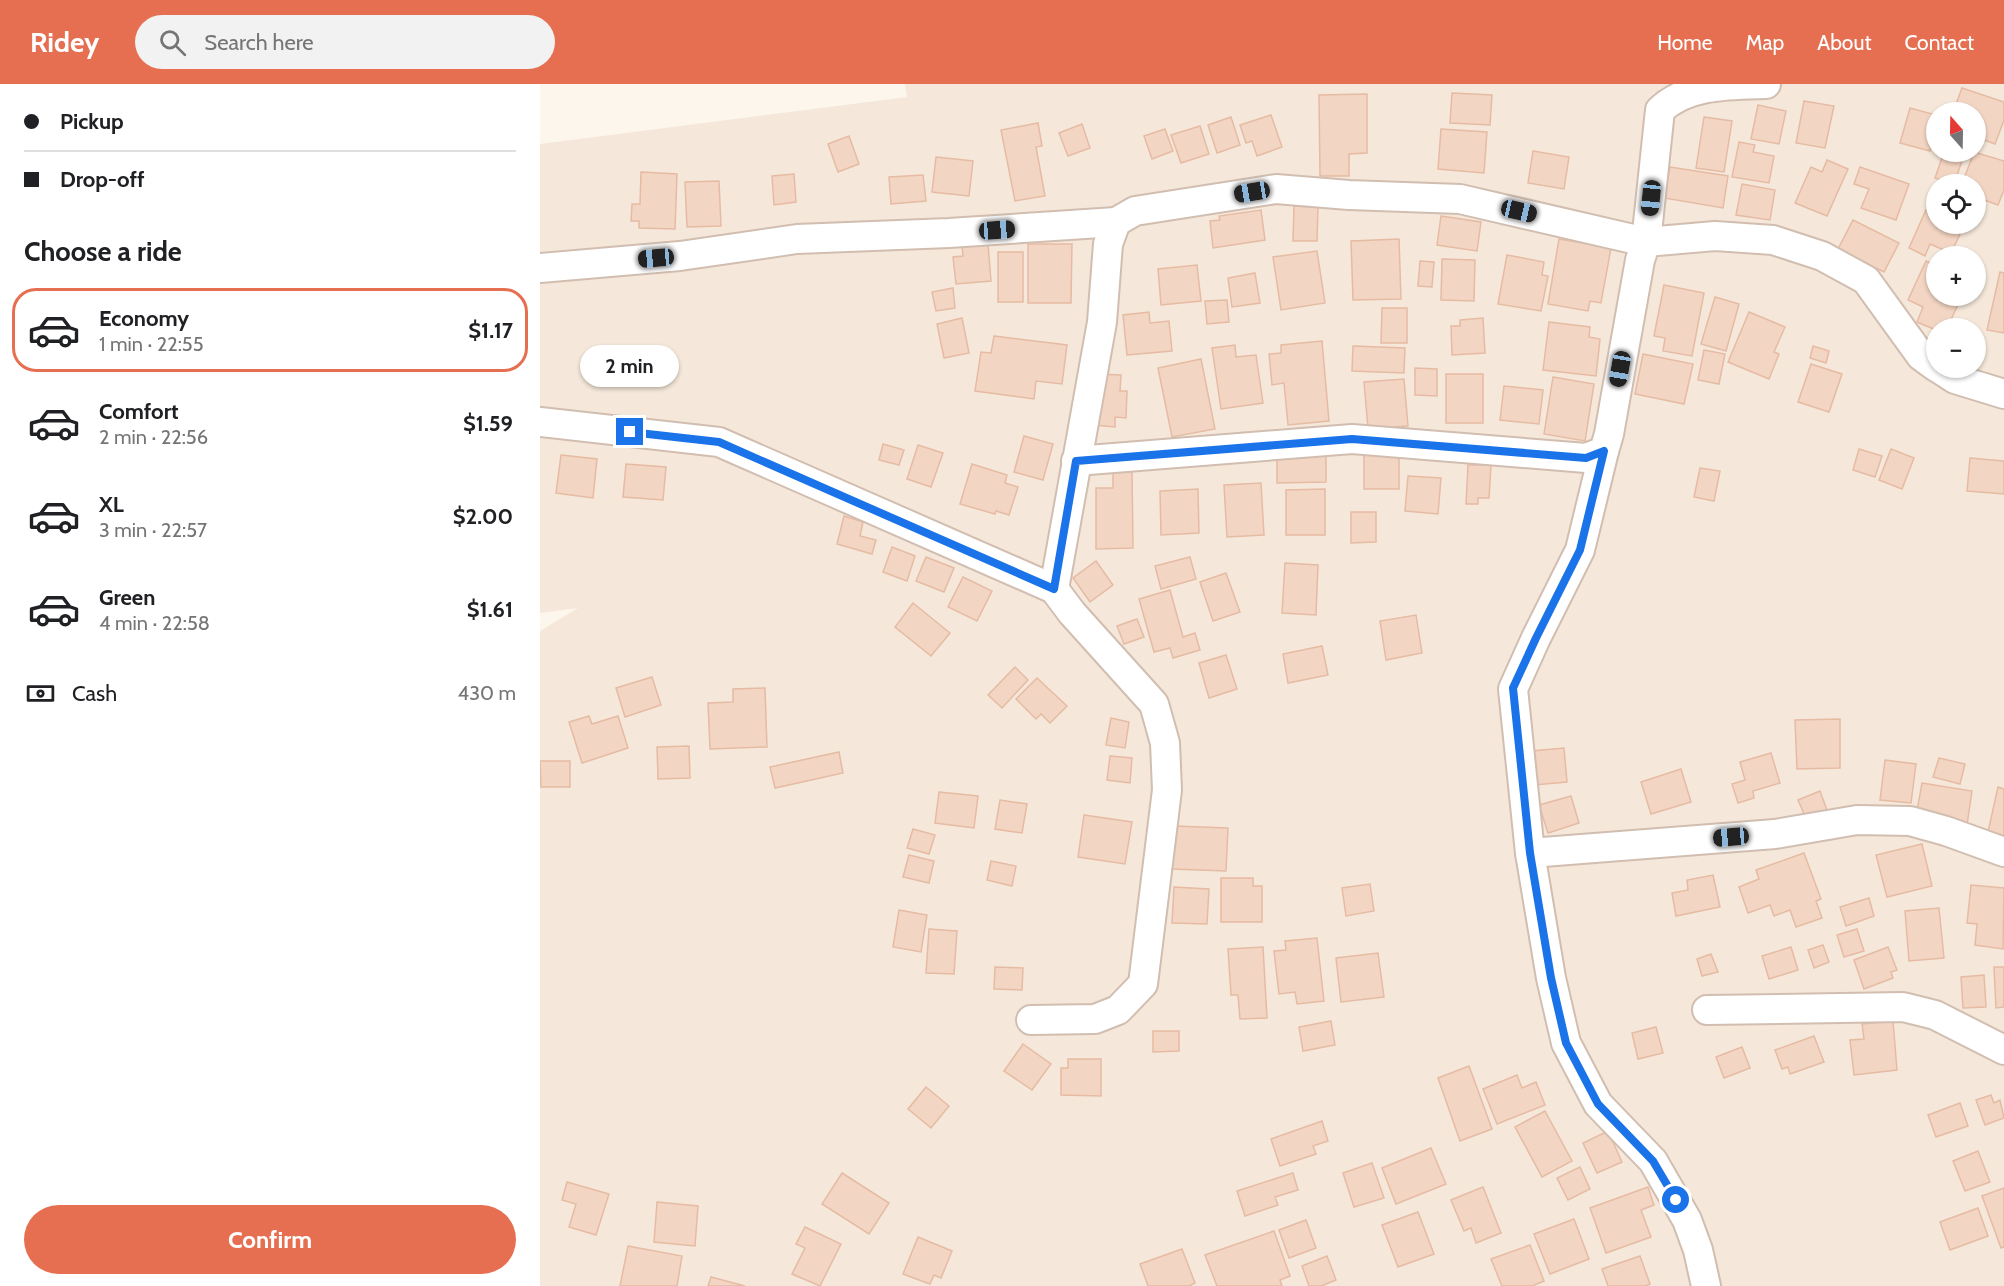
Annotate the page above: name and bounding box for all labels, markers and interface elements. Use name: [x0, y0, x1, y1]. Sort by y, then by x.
search box: [135, 15, 555, 69]
text: Ridey: [30, 25, 99, 59]
icon: search: [156, 26, 189, 59]
text: Search here: [204, 29, 314, 56]
text: Home: [1657, 30, 1713, 55]
text: Map: [1746, 30, 1784, 55]
text: About: [1817, 30, 1871, 55]
text: Contact: [1904, 30, 1974, 55]
north arrow: [1926, 102, 1986, 162]
map controls: [1926, 102, 1986, 378]
text: Pickup: [60, 108, 124, 135]
text: Drop-off: [60, 166, 144, 193]
button: locate: [1926, 174, 1986, 234]
car: [1640, 179, 1662, 217]
car: [1233, 180, 1271, 204]
car: [1499, 198, 1539, 224]
car: [978, 220, 1016, 240]
text: Choose a ride: [24, 235, 182, 268]
button: +: [1926, 246, 1986, 306]
car: [637, 247, 675, 269]
icon: car: [27, 303, 81, 357]
text: Economy: [99, 305, 189, 332]
text: $1.17: [468, 317, 513, 344]
button: −: [1926, 318, 1986, 378]
text: 1 min · 22:55: [99, 332, 204, 356]
callout: 2 min: [580, 345, 680, 387]
car: [1608, 350, 1632, 388]
text: 2 min: [605, 354, 654, 378]
icon: car: [27, 396, 81, 450]
text: Comfort: [99, 398, 178, 425]
text: $1.59: [463, 410, 513, 437]
route end: [616, 418, 643, 445]
text: 2 min · 22:56: [99, 425, 208, 449]
icon: car: [27, 489, 81, 543]
text: XL: [99, 491, 124, 518]
text: $2.00: [453, 503, 513, 530]
text: 3 min · 22:57: [99, 518, 207, 542]
icon: car: [27, 582, 81, 636]
text: Green: [99, 584, 155, 611]
text: $1.61: [467, 596, 513, 623]
text: 4 min · 22:58: [99, 611, 210, 635]
icon: cash: [24, 677, 57, 710]
text: Cash: [72, 680, 117, 707]
text: 430 m: [458, 681, 516, 705]
car: [1712, 826, 1750, 848]
route start: [1662, 1186, 1689, 1213]
button: Confirm: [24, 1205, 516, 1274]

